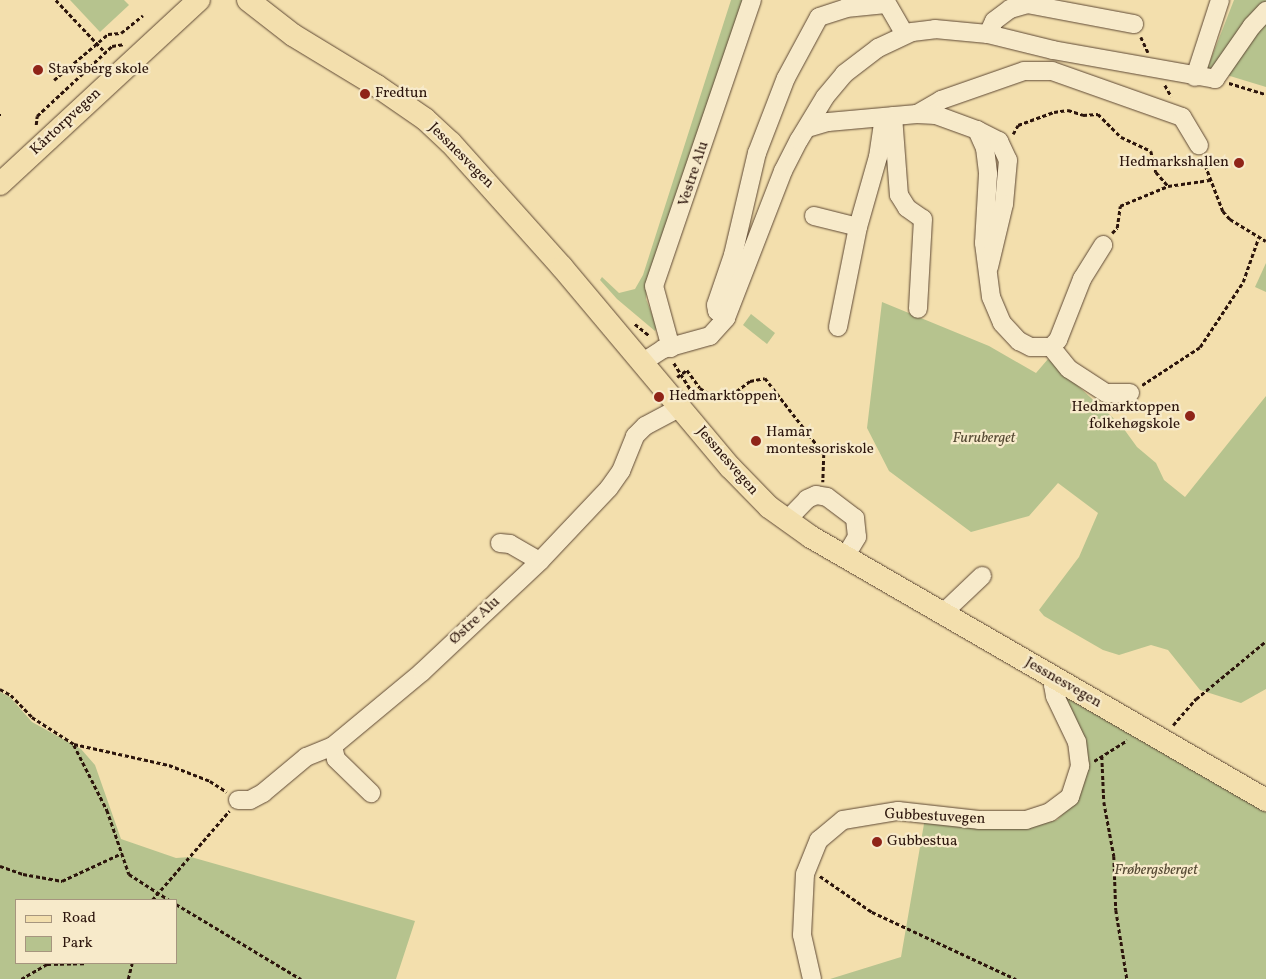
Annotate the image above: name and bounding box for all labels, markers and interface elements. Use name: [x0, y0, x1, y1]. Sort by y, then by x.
place label: Stavsberg skole: [48, 61, 149, 79]
marker: Stavsberg skole: [32, 64, 44, 76]
street label: Kårtorpvegen: [27, 85, 105, 159]
place label: Fredtun: [375, 85, 427, 103]
marker: Fredtun: [359, 88, 371, 100]
street label: Jessnesvegen: [424, 119, 498, 193]
street label: Vestre Alu: [675, 139, 713, 209]
place label: Hedmarkshallen: [1119, 154, 1229, 172]
marker: Hedmarkshallen: [1233, 157, 1245, 169]
place label: Hedmarktoppen: [669, 388, 777, 406]
marker: Hedmarktoppen: [653, 391, 665, 403]
place label: Hedmarktoppen folkehøgskole: [1072, 398, 1180, 433]
marker: Hedmarktoppen folkehøgskole: [1184, 410, 1196, 422]
street label: Jessnesvegen: [692, 423, 762, 499]
place label: Hamar montessoriskole: [766, 423, 874, 458]
park label: Furuberget: [953, 430, 1015, 448]
marker: Hamar montessoriskole: [750, 435, 762, 447]
street label: Østre Alu: [446, 593, 504, 649]
street label: Jessnesvegen: [1021, 654, 1105, 712]
street label: Gubbestuvegen: [884, 805, 986, 829]
place label: Gubbestua: [887, 833, 957, 851]
marker: Gubbestua: [871, 836, 883, 848]
park label: Frøbergsberget: [1114, 862, 1198, 880]
legend: [15, 899, 178, 964]
text: Road: [62, 908, 96, 929]
text: Park: [62, 933, 93, 954]

